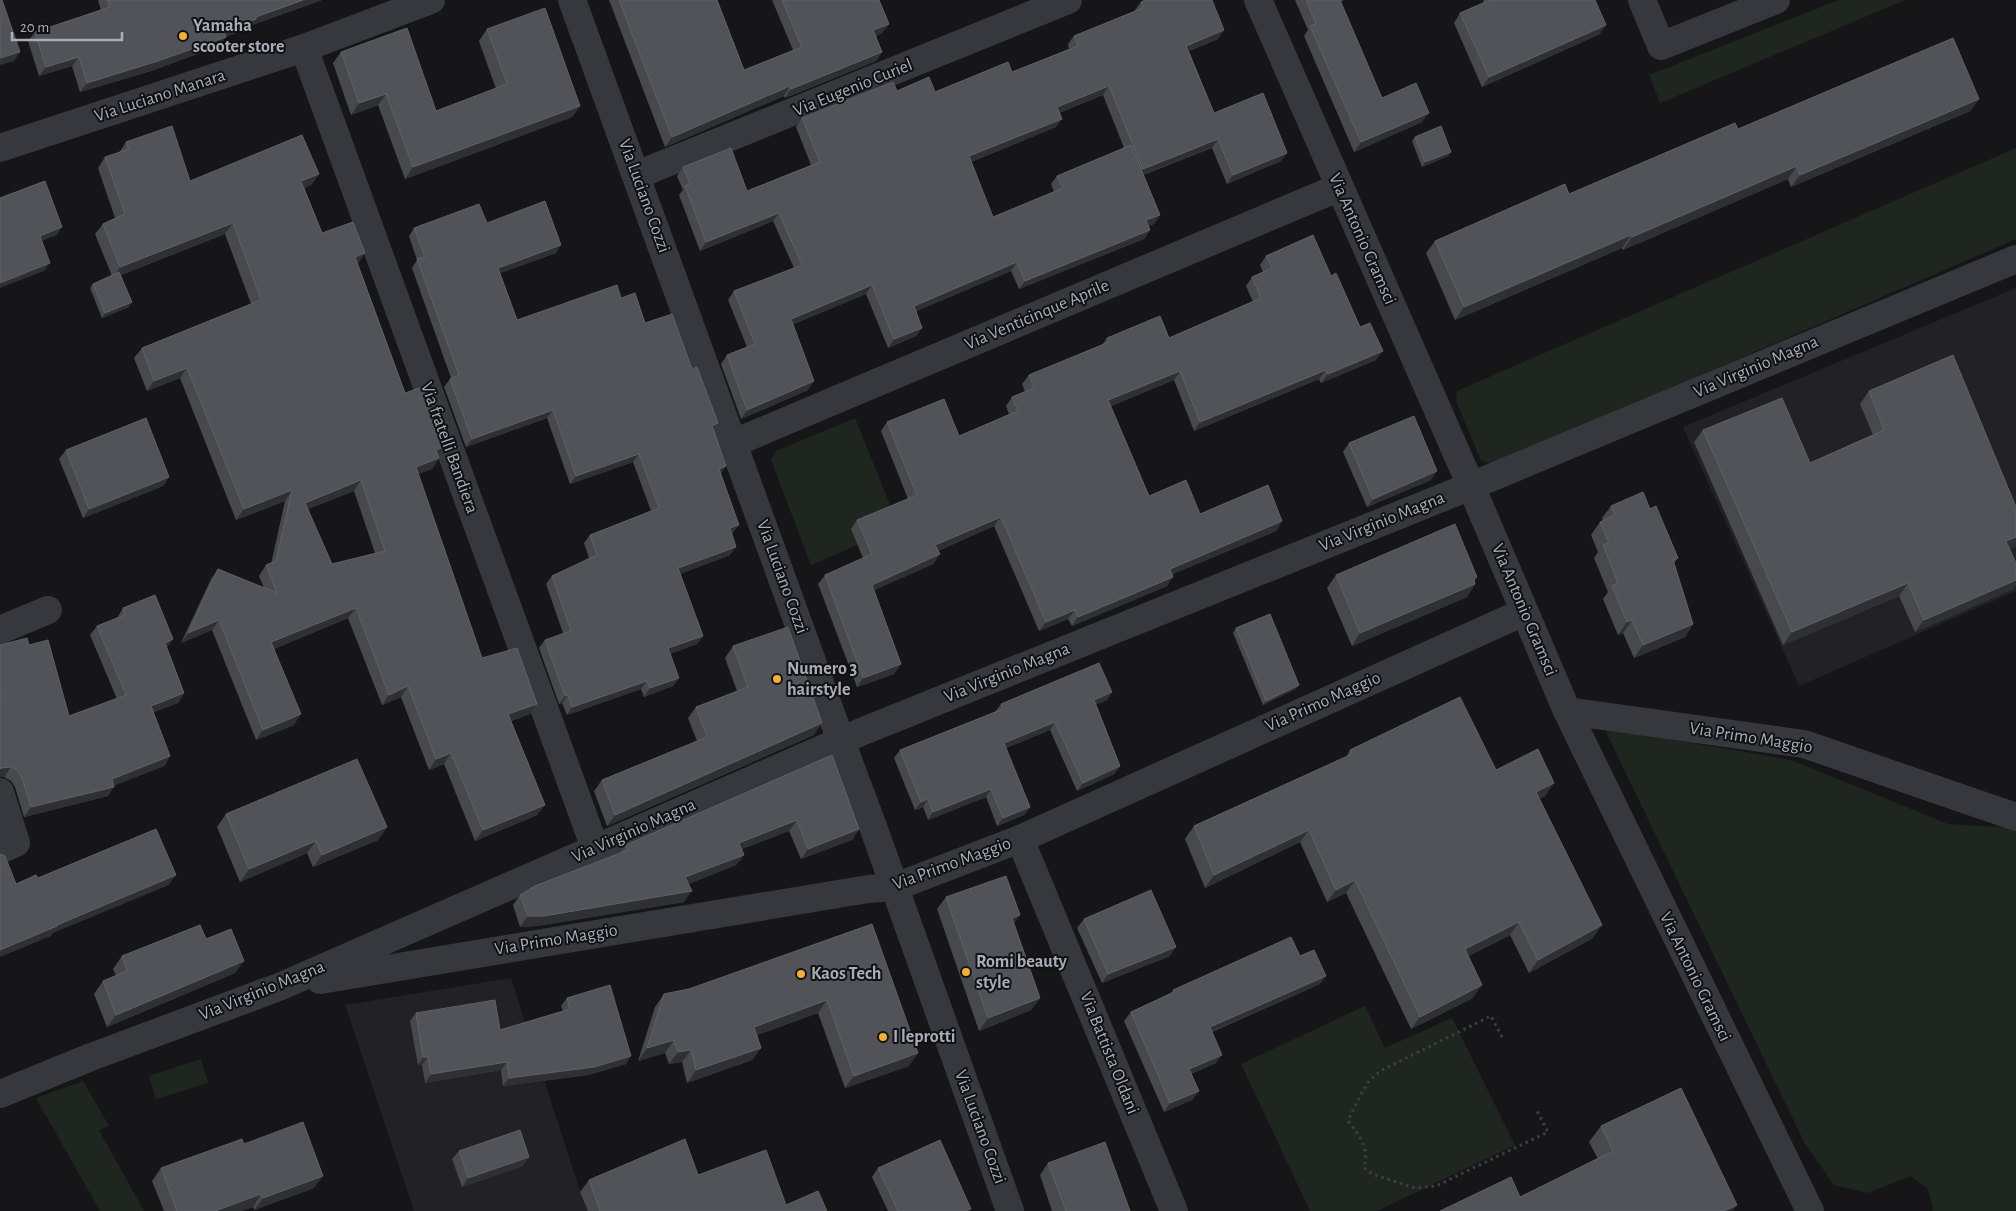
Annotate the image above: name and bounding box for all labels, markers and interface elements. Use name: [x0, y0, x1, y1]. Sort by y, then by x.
scale bar: [12, 10, 122, 42]
place label: Yamaha scooter store: [193, 17, 284, 56]
text: 20 m: [20, 20, 49, 35]
marker: Yamaha scooter store: [177, 30, 189, 42]
street label: Via Eugenio Curiel: [791, 56, 915, 120]
street label: Via Luciano Manara: [92, 66, 228, 126]
street label: Via Luciano Cozzi: [615, 137, 673, 255]
street label: Via Antonio Gramsci: [1325, 171, 1399, 307]
street label: Via Venticinque Aprile: [962, 276, 1112, 354]
street label: Via Virginio Magna: [1691, 333, 1821, 401]
street label: Via fratelli Bandiera: [417, 380, 481, 516]
street label: Via Virginio Magna: [1317, 489, 1447, 555]
street label: Via Luciano Cozzi: [753, 518, 811, 636]
street label: Via Antonio Gramsci: [1488, 541, 1560, 679]
street label: Via Virginio Magna: [942, 640, 1072, 706]
place label: Numero 3 hairstyle: [787, 660, 858, 699]
street label: Via Primo Maggio: [1263, 668, 1384, 736]
marker: Numero 3 hairstyle: [771, 673, 783, 685]
street label: Via Primo Maggio: [1688, 719, 1814, 757]
street label: Via Virginio Magna: [569, 796, 699, 866]
street label: Via Primo Maggio: [890, 834, 1014, 894]
street label: Via Antonio Gramsci: [1656, 909, 1734, 1045]
street label: Via Primo Maggio: [493, 921, 619, 959]
place label: Romi beauty style: [976, 953, 1068, 992]
street label: Via Virginio Magna: [197, 958, 327, 1024]
place label: Kaos Tech: [811, 965, 881, 983]
marker: Romi beauty style: [960, 966, 972, 978]
marker: Kaos Tech: [795, 968, 807, 980]
street label: Via Battista Oldani: [1076, 989, 1142, 1117]
place label: I leprotti: [893, 1028, 956, 1046]
marker: I leprotti: [877, 1031, 889, 1043]
street label: Via Luciano Cozzi: [951, 1068, 1009, 1186]

